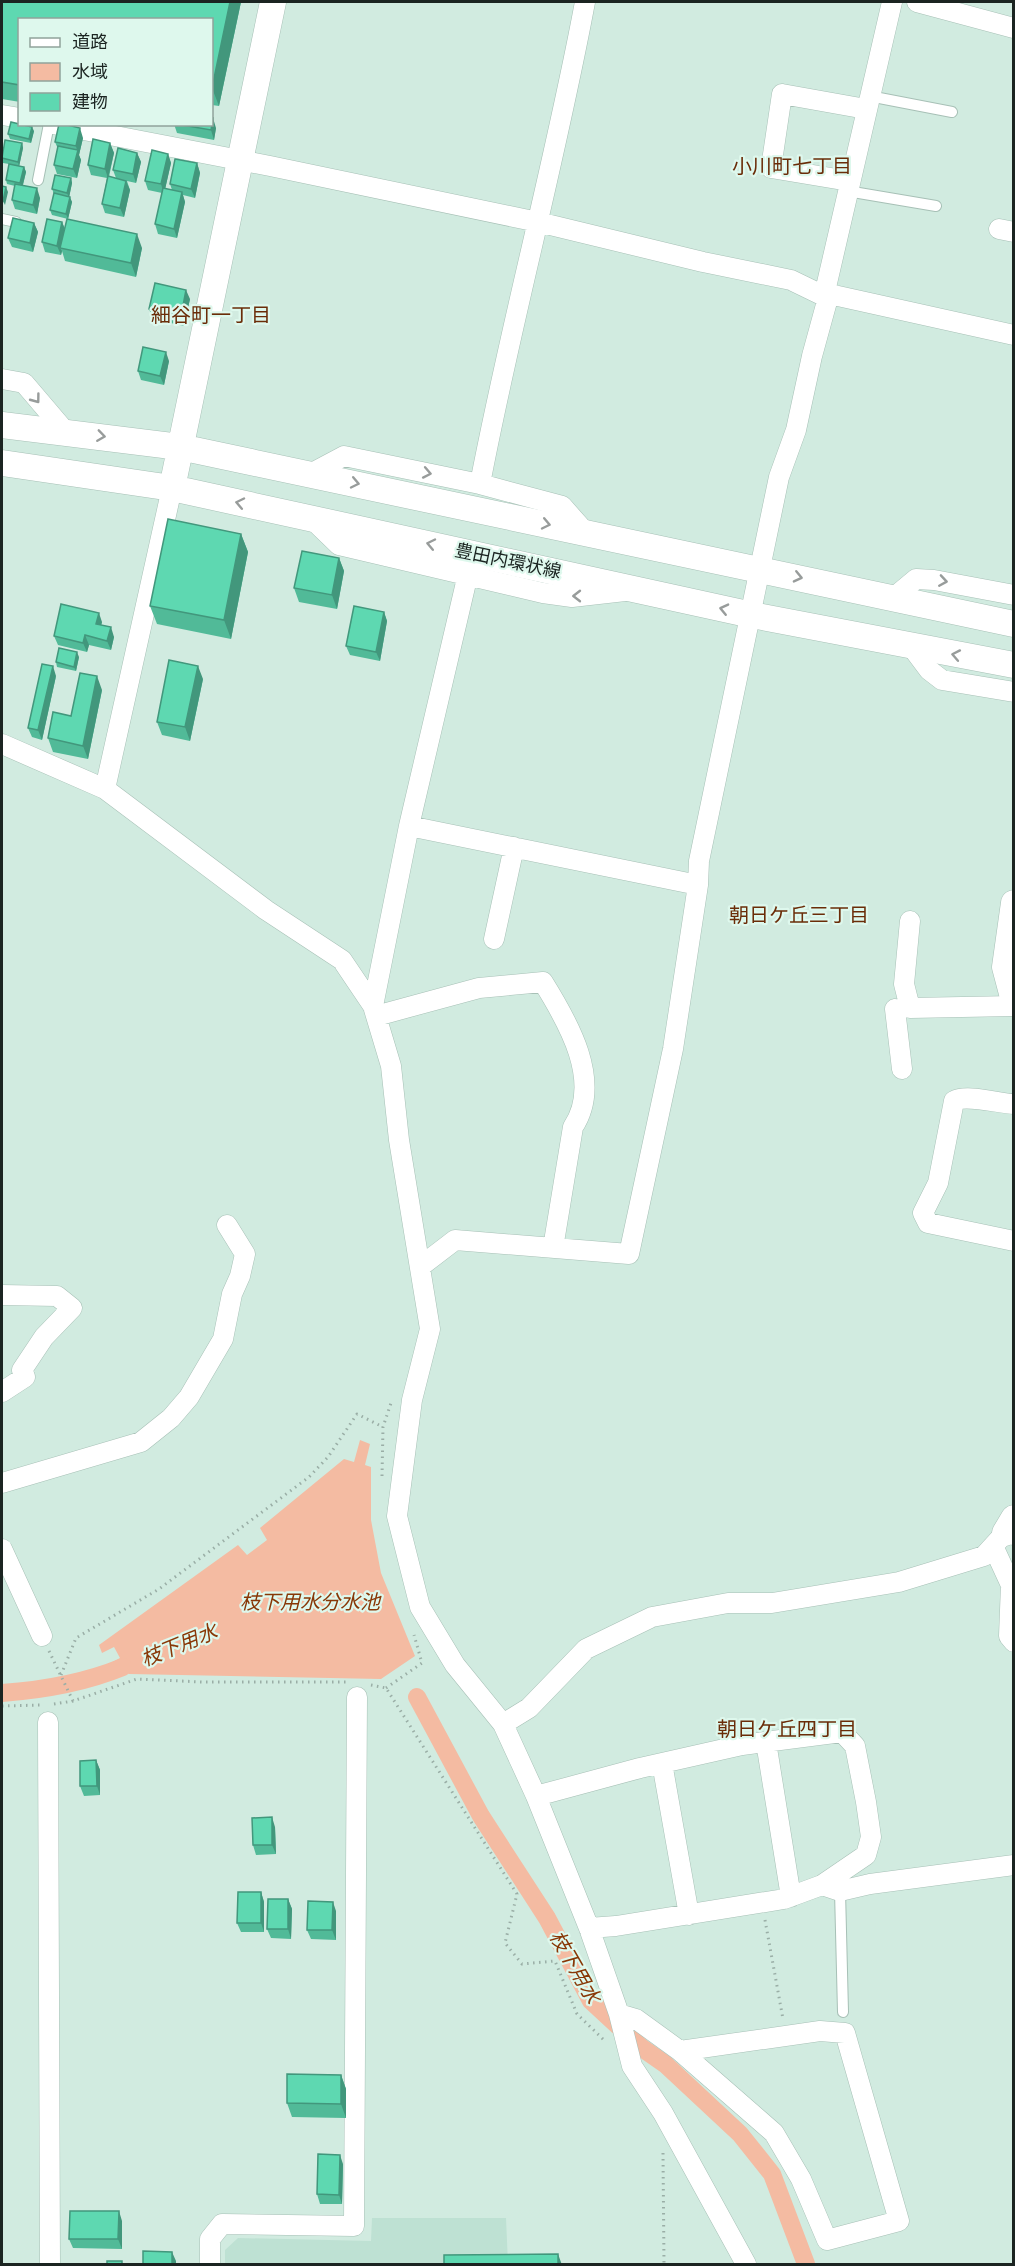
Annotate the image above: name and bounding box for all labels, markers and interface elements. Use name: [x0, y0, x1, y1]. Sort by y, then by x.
legend: [18, 18, 213, 126]
text: 道路: [72, 30, 108, 53]
text: 水域: [72, 60, 108, 83]
text: 建物: [72, 90, 108, 113]
district label: 小川町七丁目: [732, 153, 852, 178]
district label: 細谷町一丁目: [151, 302, 271, 327]
one-way arrow: [29, 392, 40, 403]
one-way arrow: [97, 429, 106, 441]
one-way arrow: [422, 466, 432, 479]
one-way arrow: [350, 475, 360, 488]
one-way arrow: [235, 497, 245, 510]
one-way arrow: [540, 516, 550, 529]
one-way arrow: [426, 538, 436, 551]
street label: 豊田内環状線: [453, 538, 563, 583]
one-way arrow: [793, 570, 803, 583]
one-way arrow: [938, 575, 948, 587]
one-way arrow: [572, 590, 581, 603]
one-way arrow: [719, 603, 729, 616]
one-way arrow: [951, 649, 961, 662]
district label: 朝日ケ丘三丁目: [729, 902, 869, 927]
water label: 枝下用水分水池: [240, 1589, 382, 1614]
water label: 枝下用水: [137, 1617, 222, 1671]
district label: 朝日ケ丘四丁目: [717, 1716, 857, 1741]
water label: 枝下用水: [545, 1926, 607, 2009]

